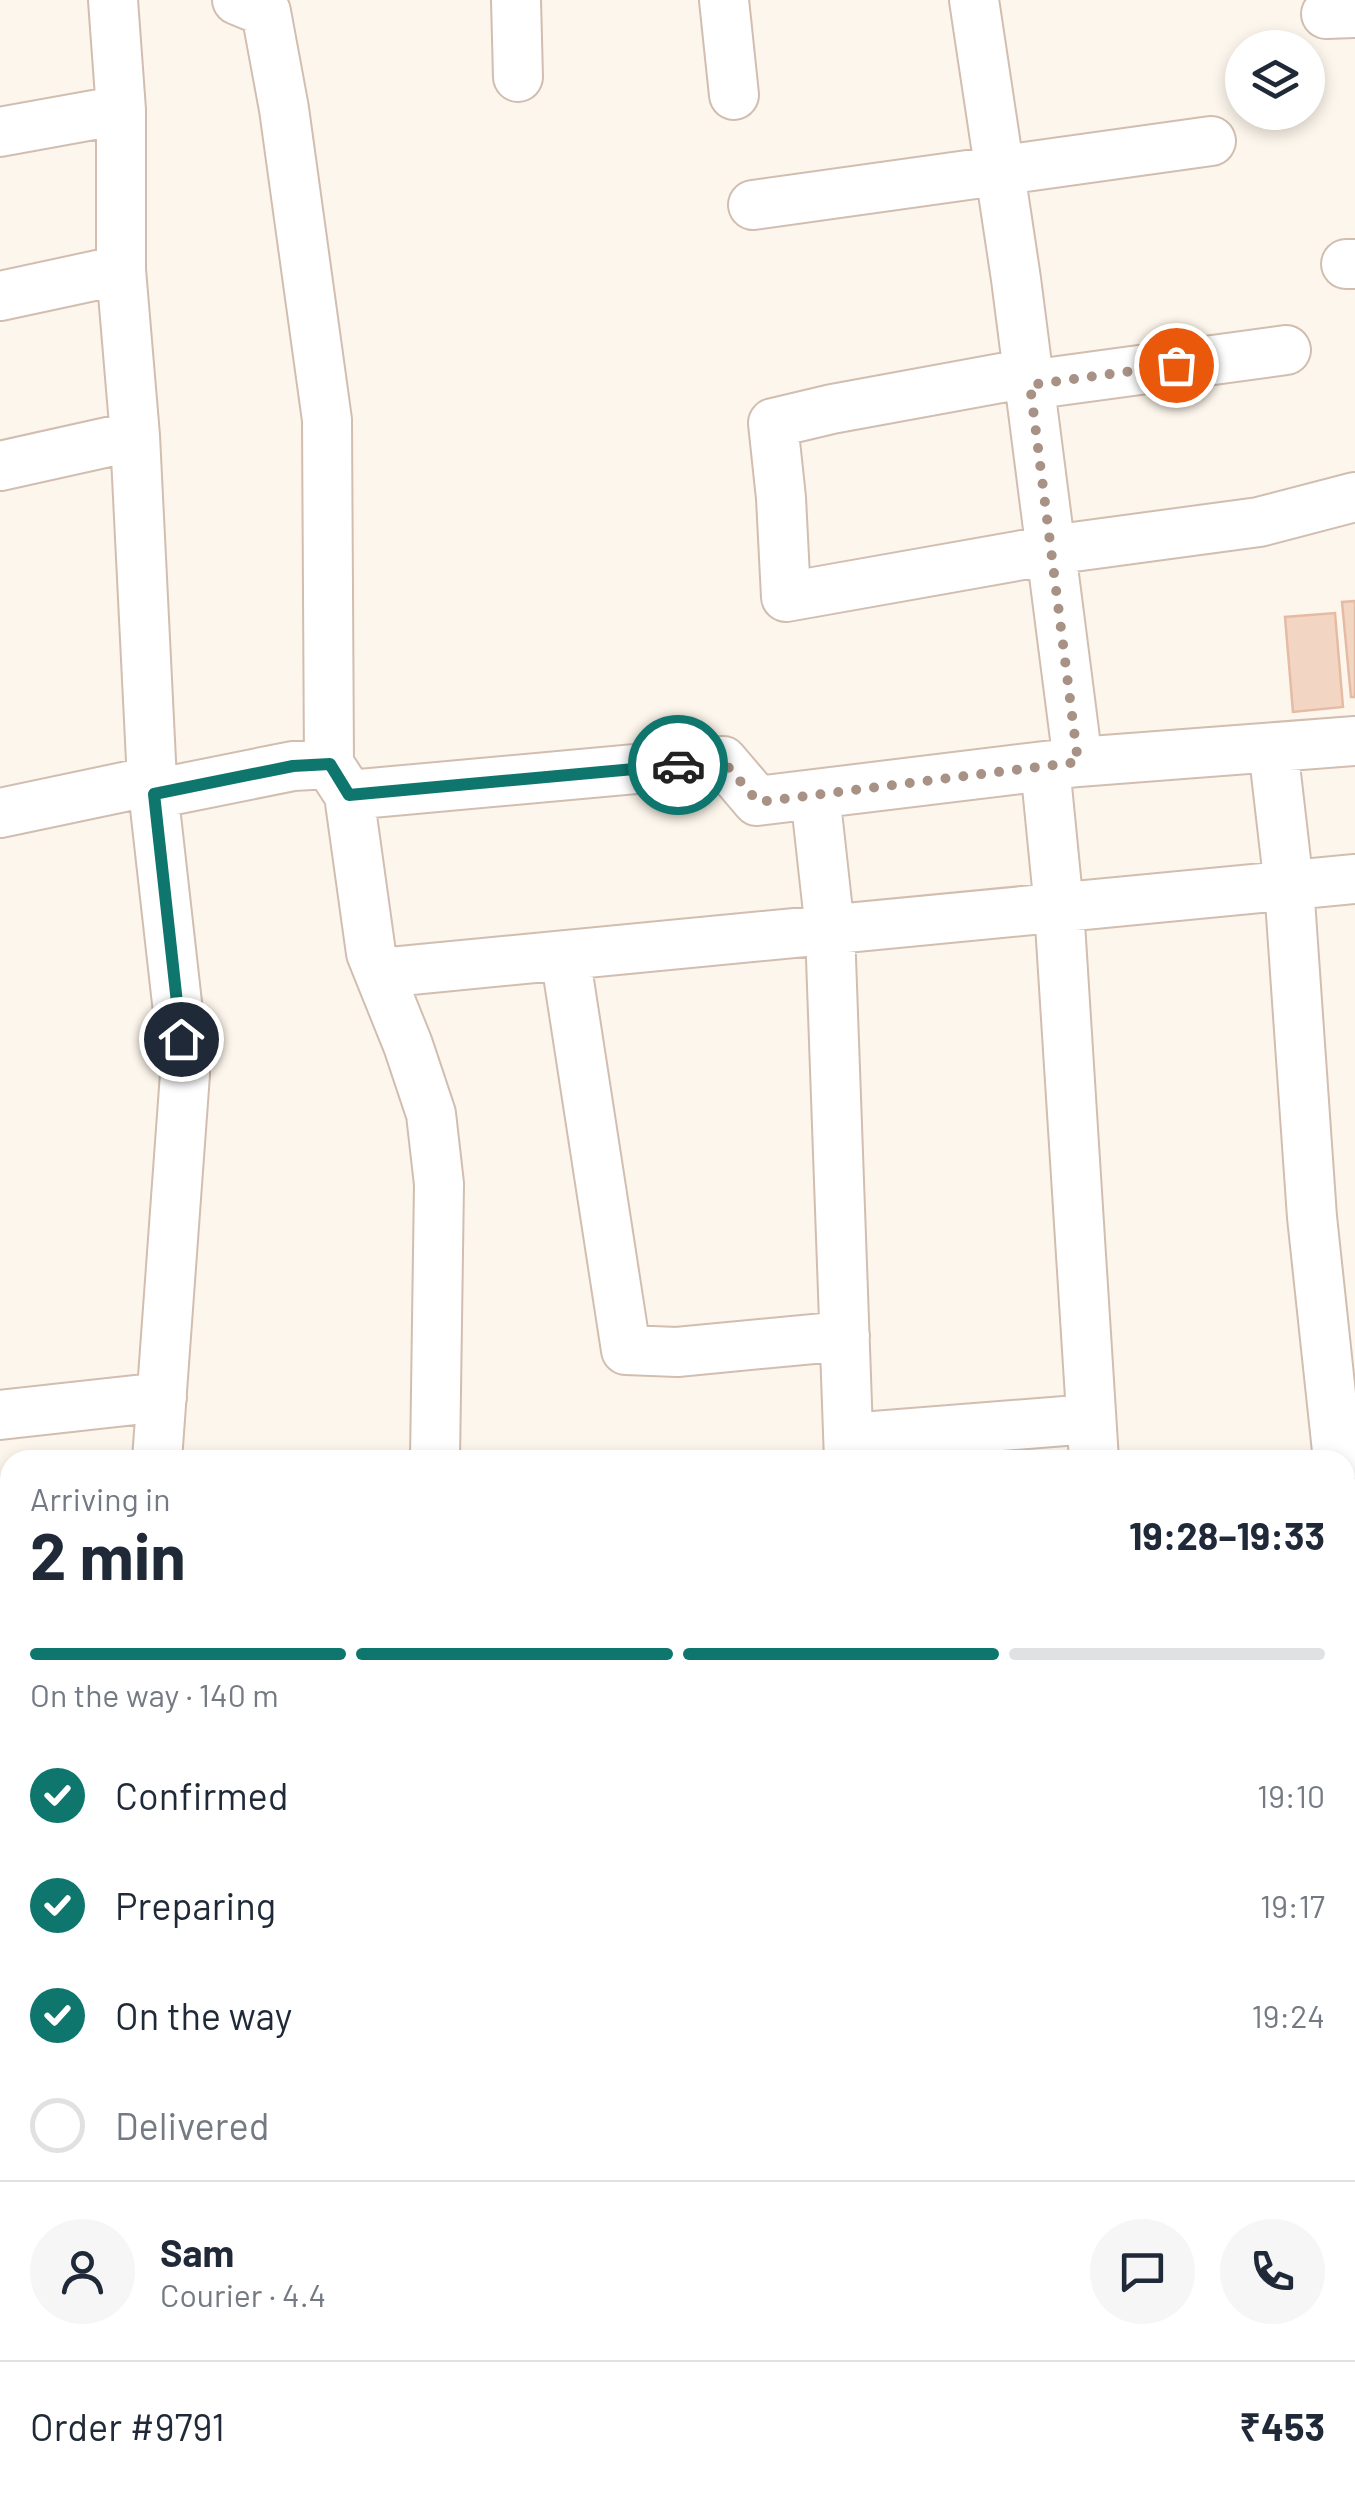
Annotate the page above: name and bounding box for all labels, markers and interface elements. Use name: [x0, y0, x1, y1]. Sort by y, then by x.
map controls: [1225, 30, 1325, 130]
button: layers: [1225, 30, 1325, 130]
pin: [1134, 323, 1219, 408]
icon: bag: [1149, 338, 1204, 393]
courier: [628, 715, 728, 815]
icon: car: [651, 738, 706, 793]
pin: [139, 997, 224, 1082]
icon: home: [154, 1012, 209, 1067]
text: Arriving in: [30, 1479, 170, 1517]
text: 19:28–19:33: [1129, 1512, 1325, 1558]
text: 2 min: [30, 1515, 186, 1593]
text: On the way · 140 m: [30, 1675, 279, 1713]
icon: check: [30, 1768, 85, 1823]
text: Confirmed: [115, 1772, 288, 1818]
text: 19:10: [1257, 1776, 1325, 1814]
icon: check: [30, 1878, 85, 1933]
text: Preparing: [115, 1882, 276, 1928]
text: 19:17: [1260, 1886, 1325, 1924]
icon: check: [30, 1988, 85, 2043]
text: On the way: [115, 1992, 292, 2038]
text: 19:24: [1251, 1996, 1325, 2034]
text: Delivered: [115, 2102, 269, 2148]
button: person: [30, 2219, 135, 2324]
button: chat: [1090, 2219, 1195, 2324]
button: phone: [1220, 2219, 1325, 2324]
text: Sam: [160, 2229, 234, 2275]
text: Courier · 4.4: [160, 2275, 326, 2313]
text: Order #9791: [30, 2403, 225, 2449]
text: ₹453: [1239, 2403, 1325, 2449]

